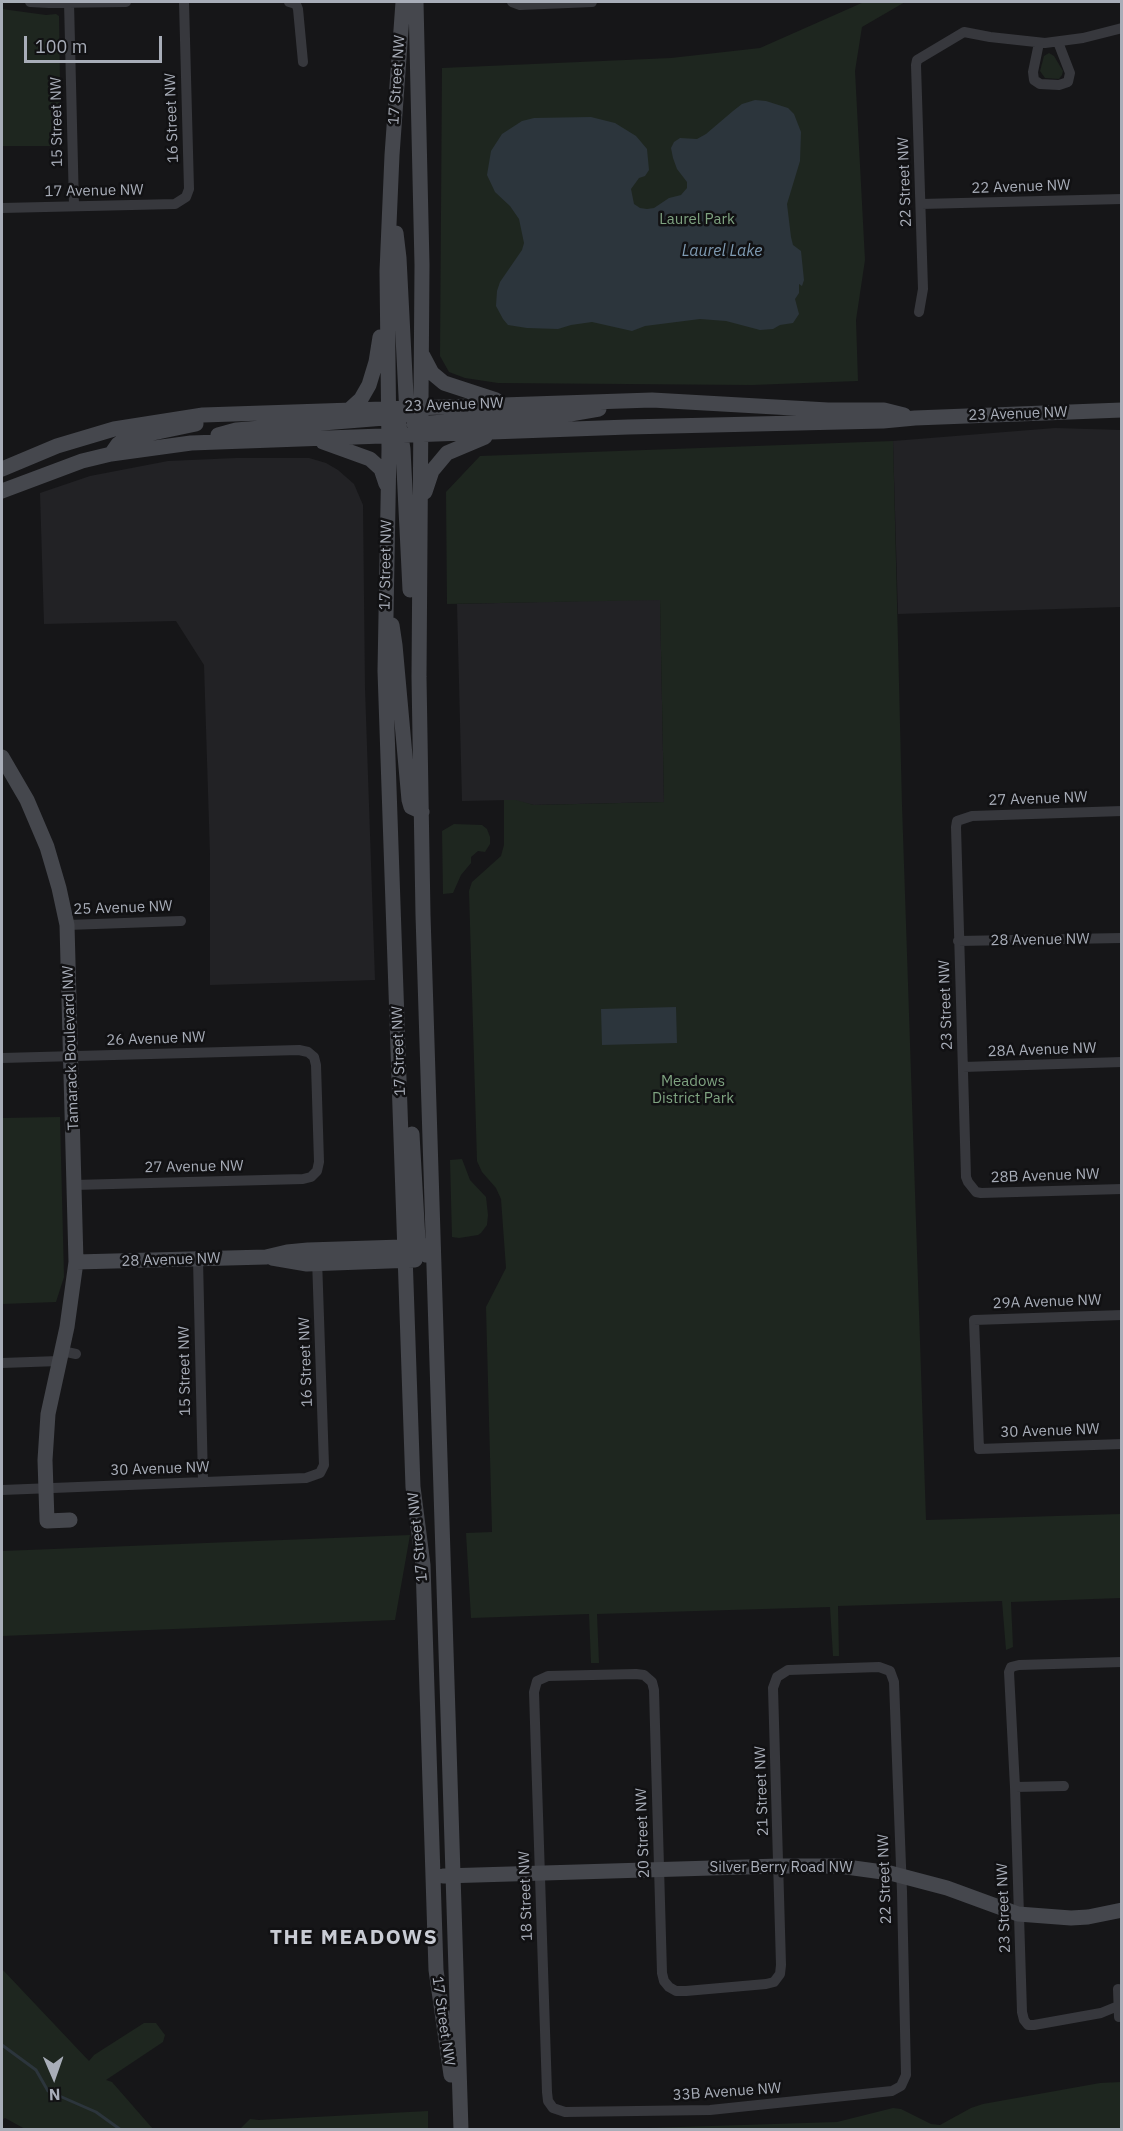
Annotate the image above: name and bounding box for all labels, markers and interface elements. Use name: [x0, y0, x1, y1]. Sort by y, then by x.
scale bar: [27, 24, 165, 62]
street label: 17 Street NW: [385, 34, 409, 126]
text: 100 m: [35, 35, 87, 58]
street label: 16 Street NW: [161, 73, 183, 163]
street label: 15 Street NW: [47, 77, 67, 167]
street label: 22 Street NW: [894, 137, 916, 227]
street label: 22 Avenue NW: [971, 176, 1071, 198]
street label: 17 Avenue NW: [44, 181, 144, 201]
park label: Laurel Park: [659, 211, 735, 229]
water label: Laurel Lake: [682, 241, 762, 261]
street label: 23 Avenue NW: [404, 394, 504, 416]
street label: 23 Avenue NW: [968, 403, 1068, 425]
street label: 17 Street NW: [376, 520, 396, 610]
street label: 27 Avenue NW: [988, 788, 1088, 810]
street label: 25 Avenue NW: [73, 897, 173, 919]
street label: 28 Avenue NW: [990, 930, 1090, 950]
street label: 23 Street NW: [935, 960, 957, 1050]
street label: Tamarack Boulevard NW: [59, 965, 83, 1131]
street label: 17 Street NW: [388, 1006, 410, 1096]
street label: 26 Avenue NW: [106, 1028, 206, 1050]
street label: 28A Avenue NW: [987, 1039, 1097, 1061]
park label: Meadows District Park: [652, 1073, 734, 1108]
street label: 27 Avenue NW: [144, 1157, 244, 1177]
street label: 28B Avenue NW: [990, 1165, 1100, 1187]
street label: 28 Avenue NW: [121, 1249, 221, 1271]
street label: 29A Avenue NW: [992, 1291, 1102, 1313]
street label: 16 Street NW: [295, 1317, 317, 1407]
street label: 15 Street NW: [175, 1326, 195, 1416]
street label: 30 Avenue NW: [1000, 1420, 1100, 1442]
street label: 30 Avenue NW: [110, 1458, 210, 1480]
street label: 17 Street NW: [404, 1491, 432, 1583]
street label: 21 Street NW: [751, 1746, 773, 1836]
street label: 20 Street NW: [632, 1788, 654, 1878]
street label: 22 Street NW: [874, 1834, 896, 1924]
street label: 18 Street NW: [515, 1851, 537, 1941]
street label: Silver Berry Road NW: [709, 1859, 853, 1877]
street label: 23 Street NW: [993, 1863, 1015, 1953]
district label: THE MEADOWS: [270, 1925, 438, 1951]
street label: 17 Street NW: [428, 1975, 458, 2067]
north arrow: [24, 2047, 84, 2107]
street label: 33B Avenue NW: [672, 2079, 782, 2105]
text: N: [48, 2085, 61, 2105]

